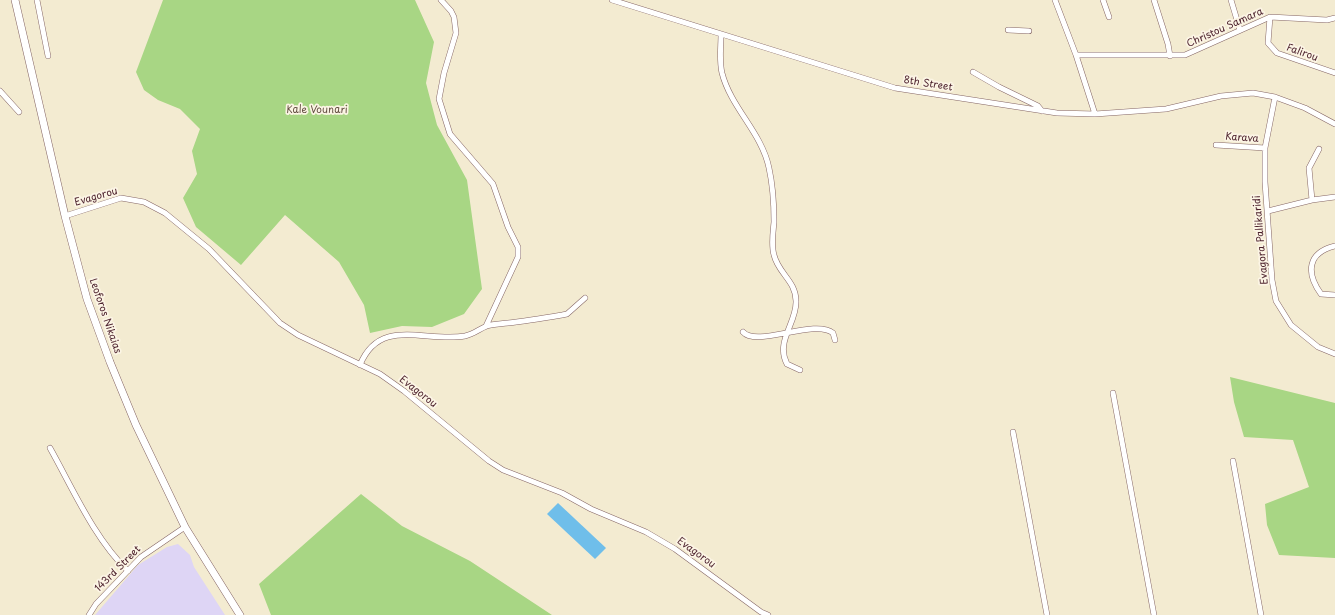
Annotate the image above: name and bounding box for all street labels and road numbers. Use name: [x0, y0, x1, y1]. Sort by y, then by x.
street label: Christou Samara: [1185, 6, 1265, 50]
street label: Falirou: [1285, 42, 1319, 64]
street label: 8th Street: [903, 74, 953, 94]
street label: Karava: [1225, 131, 1259, 145]
street label: Evagorou: [73, 185, 119, 209]
street label: Evagora Pallikaridi: [1251, 195, 1271, 285]
street label: Leoforos Nikaias: [87, 277, 123, 355]
street label: Evagorou: [397, 374, 439, 410]
street label: Evagorou: [675, 535, 717, 571]
street label: 143rd Street: [92, 543, 144, 595]

